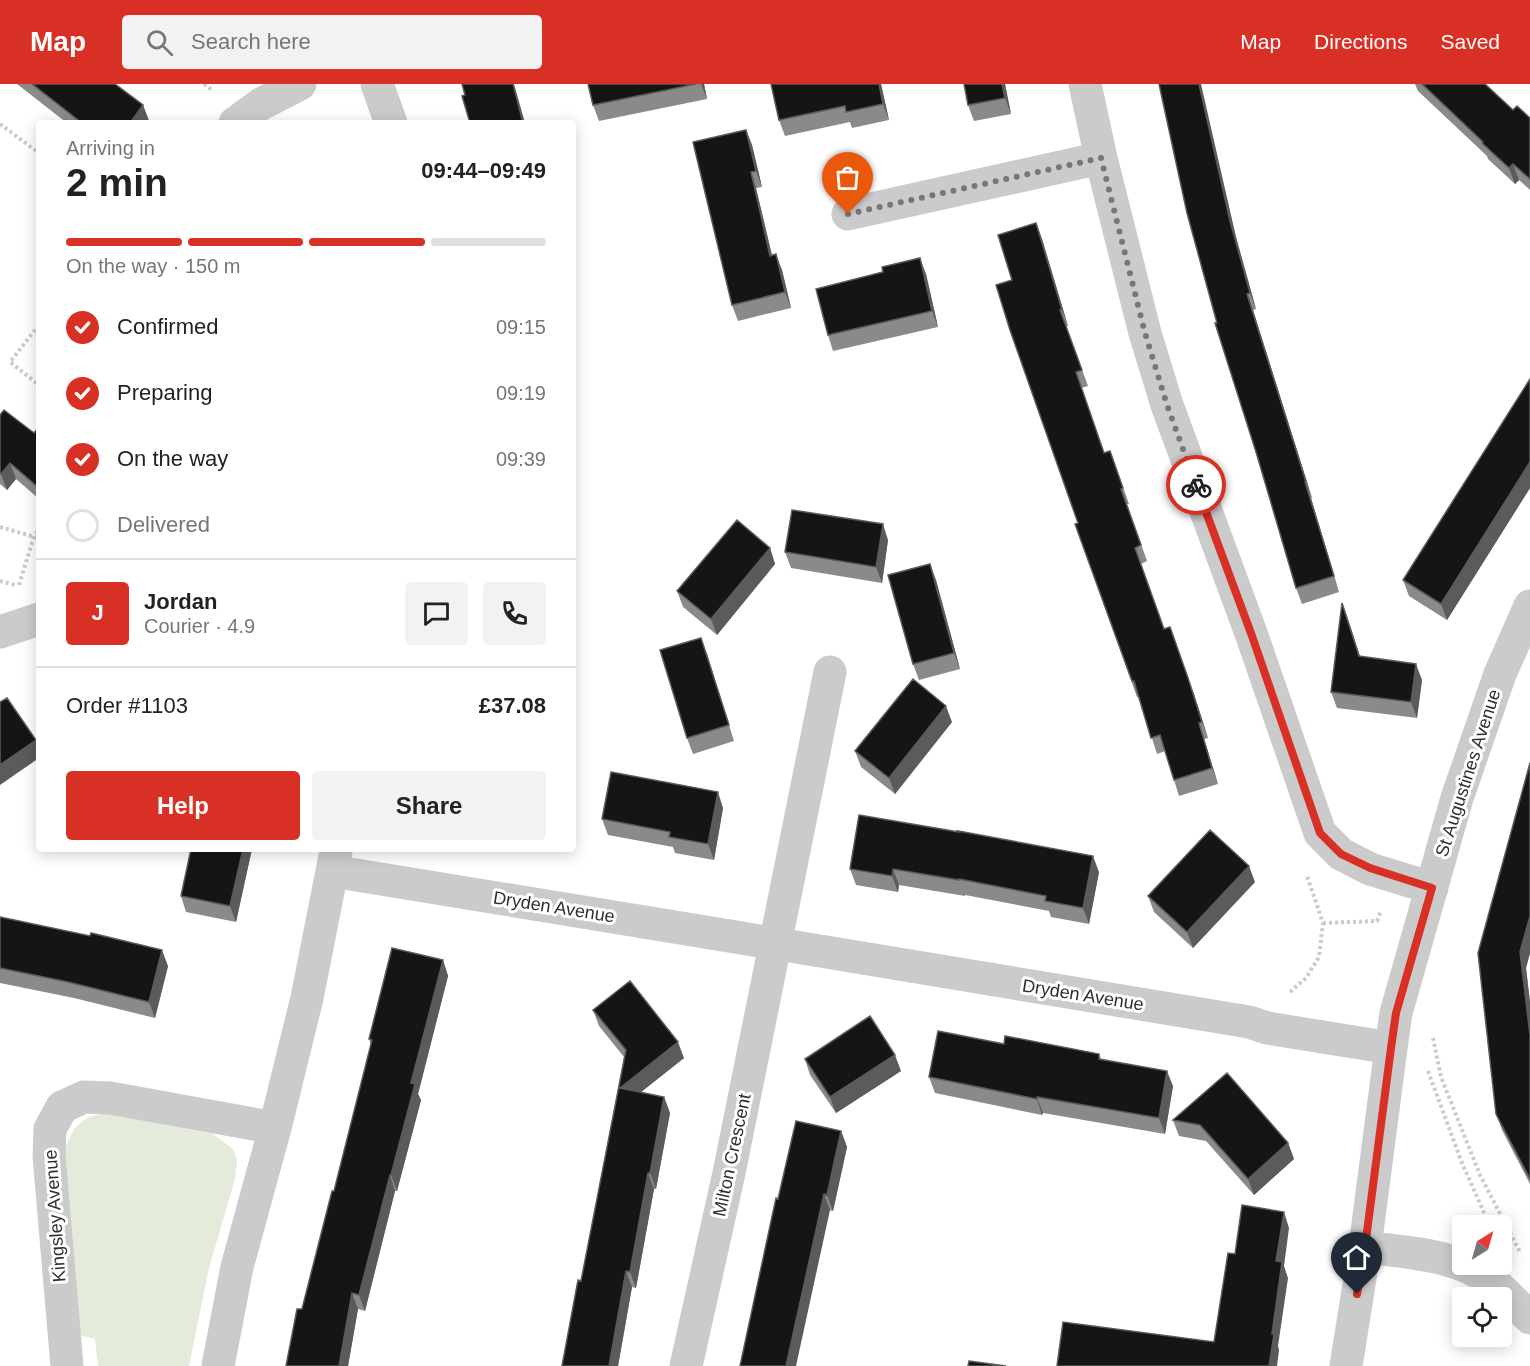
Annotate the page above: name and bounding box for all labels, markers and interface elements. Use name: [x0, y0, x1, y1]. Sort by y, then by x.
search box: [122, 15, 542, 69]
text: Map: [30, 26, 86, 57]
icon: search: [143, 26, 176, 59]
text: Search here: [191, 29, 311, 54]
text: Map: [1240, 30, 1281, 53]
text: Directions: [1314, 30, 1407, 53]
text: Saved: [1440, 30, 1500, 53]
text: Arriving in: [66, 137, 155, 159]
pin: [822, 152, 873, 214]
text: 09:44–09:49: [421, 158, 546, 183]
text: 2 min: [66, 161, 168, 204]
icon: bag: [831, 161, 864, 194]
text: On the way · 150 m: [66, 255, 241, 277]
icon: check: [66, 311, 99, 344]
text: Confirmed: [117, 314, 218, 339]
text: 09:15: [496, 316, 546, 338]
icon: check: [66, 377, 99, 410]
text: Preparing: [117, 380, 212, 405]
text: 09:19: [496, 382, 546, 404]
icon: check: [66, 443, 99, 476]
text: On the way: [117, 446, 228, 471]
text: 09:39: [496, 448, 546, 470]
courier: [1166, 455, 1226, 515]
icon: bike: [1180, 469, 1213, 502]
text: Delivered: [117, 512, 210, 537]
button: chat: [405, 582, 468, 645]
button: phone: [483, 582, 546, 645]
text: Jordan: [144, 589, 217, 614]
text: J: [91, 600, 104, 625]
text: Courier · 4.9: [144, 615, 255, 637]
street label: St Augustines Avenue: [1431, 687, 1505, 859]
text: Order #1103: [66, 693, 188, 718]
text: £37.08: [479, 693, 546, 718]
button: Help: [66, 771, 300, 840]
button: Share: [312, 771, 546, 840]
street label: Dryden Avenue: [492, 888, 616, 926]
street label: Dryden Avenue: [1021, 976, 1145, 1014]
street label: Milton Crescent: [709, 1092, 755, 1218]
street label: Kingsley Avenue: [40, 1149, 70, 1283]
north arrow: [1452, 1215, 1512, 1275]
map controls: [1452, 1215, 1512, 1347]
pin: [1331, 1232, 1382, 1294]
icon: home: [1340, 1241, 1373, 1274]
button: locate: [1452, 1287, 1512, 1347]

